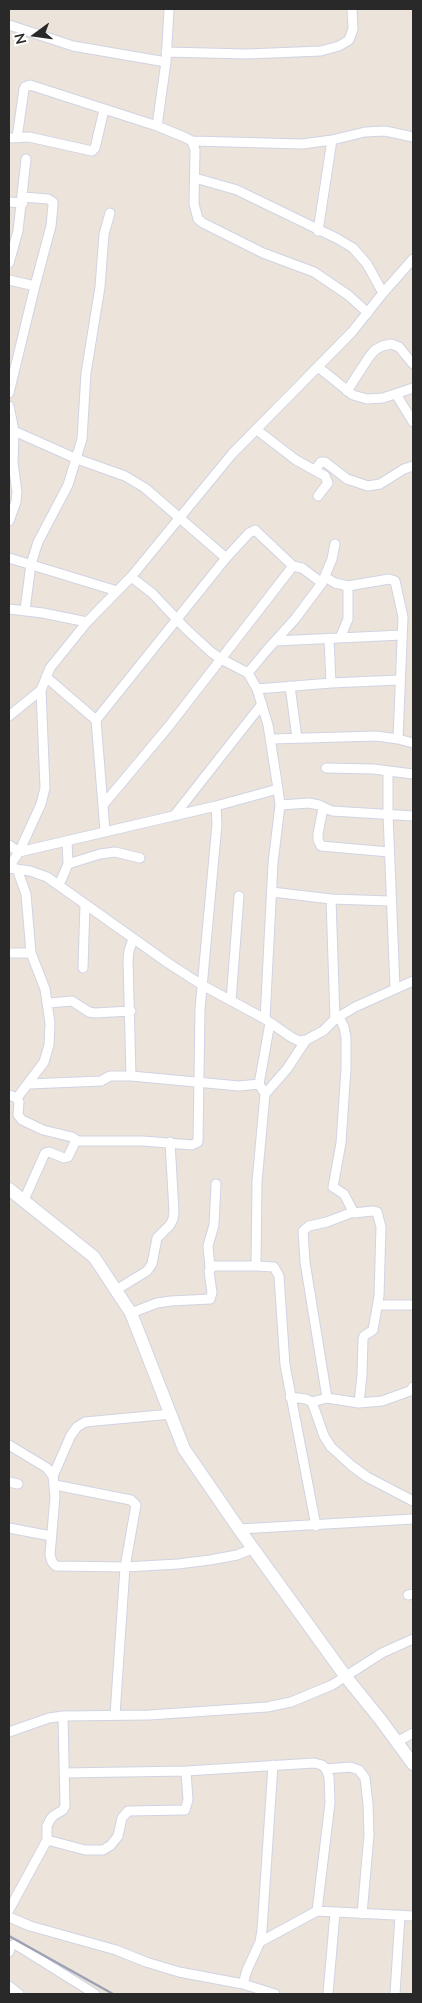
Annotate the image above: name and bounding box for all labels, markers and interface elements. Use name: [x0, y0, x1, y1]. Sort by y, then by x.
north arrow: [10, 10, 60, 60]
text: N: [10, 31, 30, 46]

